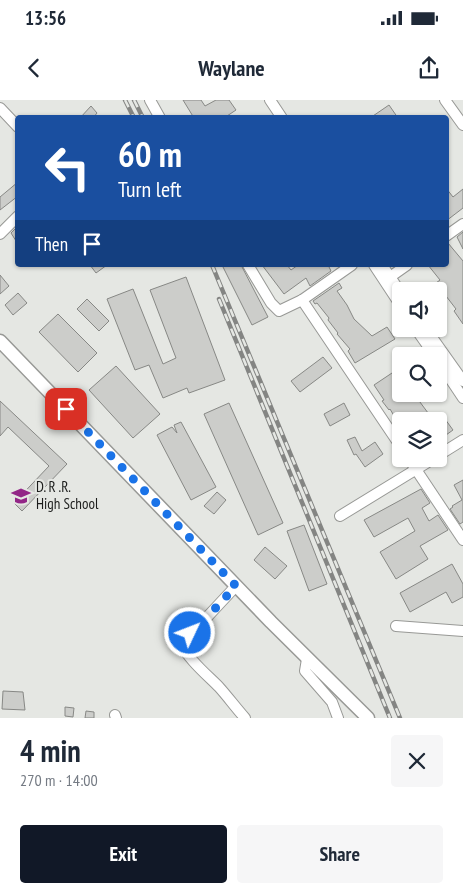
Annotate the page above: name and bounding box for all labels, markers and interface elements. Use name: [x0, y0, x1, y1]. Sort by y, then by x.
text: 13:56: [25, 6, 66, 30]
icon: back: [20, 54, 48, 82]
text: Waylane: [198, 54, 265, 82]
icon: share: [415, 54, 443, 82]
text: 60 m: [118, 131, 182, 177]
icon: left: [35, 135, 100, 200]
text: Turn left: [118, 175, 182, 203]
icon: arrive: [78, 230, 106, 258]
text: Then: [35, 232, 68, 256]
map controls: [392, 282, 447, 467]
button: sound: [392, 282, 447, 337]
button: search: [392, 347, 447, 402]
pin: [45, 388, 87, 430]
icon: arrive: [52, 395, 80, 423]
button: layers: [392, 412, 447, 467]
place label: D. R .R. High School: [36, 477, 99, 513]
school or university icon: D. R .R. High School: [10, 485, 32, 507]
position arrow: [163, 606, 215, 658]
text: 4 min: [20, 731, 81, 770]
button: close: [391, 735, 443, 787]
text: 270 m · 14:00: [20, 770, 98, 790]
button: Exit: [20, 825, 227, 883]
button: Share: [237, 825, 443, 883]

